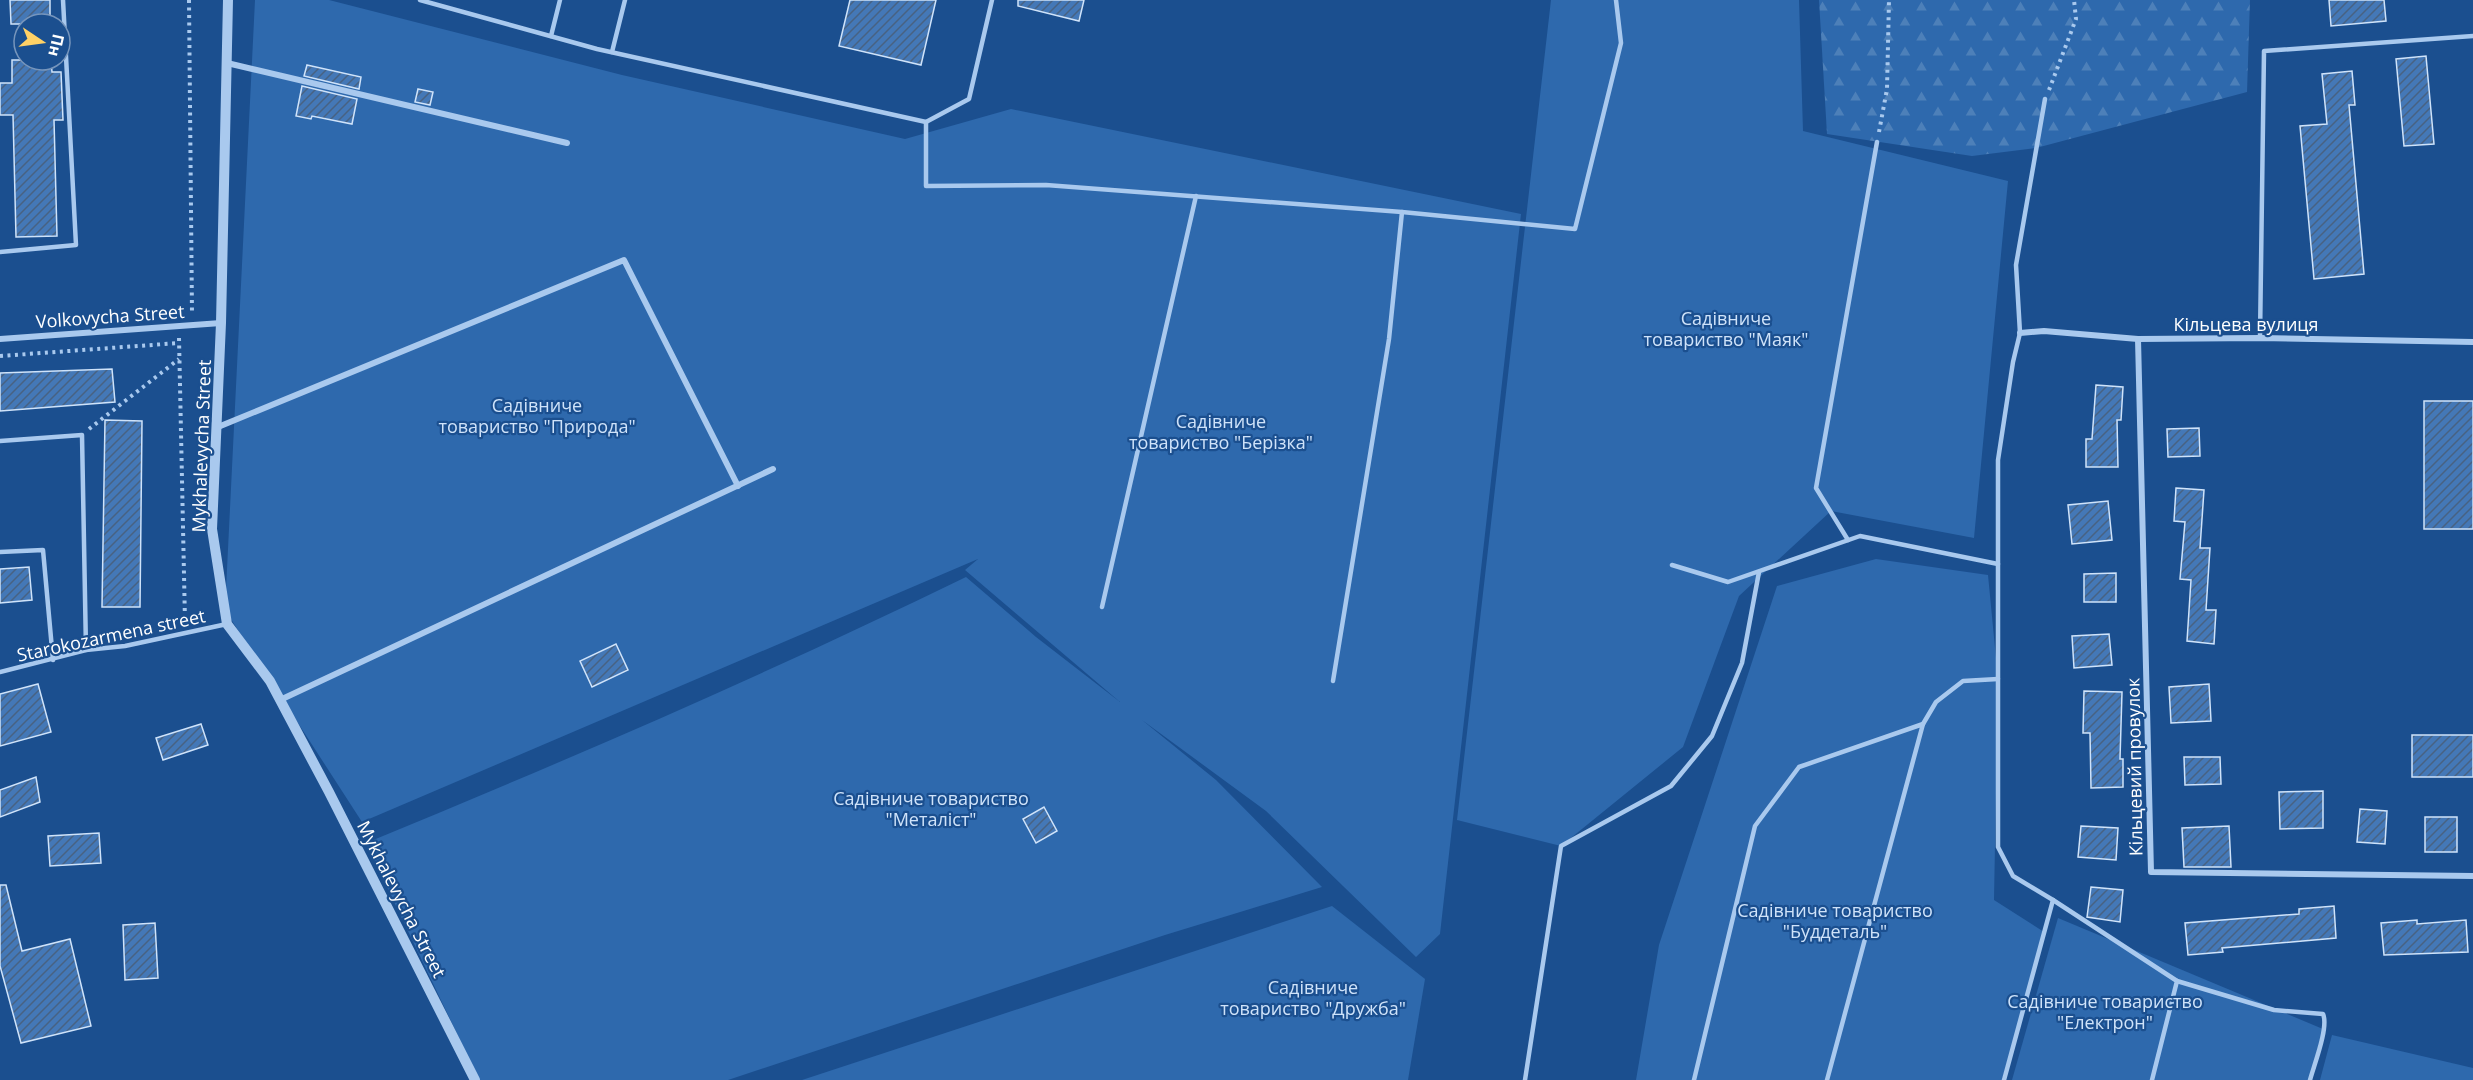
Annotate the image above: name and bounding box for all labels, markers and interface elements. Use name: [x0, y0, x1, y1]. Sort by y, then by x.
north arrow: [12, 12, 72, 72]
text: Пн: [43, 32, 70, 59]
street label: Volkovycha Street: [35, 299, 185, 333]
park label: Садівниче товариство "Маяк": [1644, 306, 1808, 351]
street label: Кільцева вулиця: [2173, 312, 2319, 336]
street label: Mykhalevycha Street: [186, 359, 216, 533]
park label: Садівниче товариство "Природа": [438, 393, 636, 438]
park label: Садівниче товариство "Берізка": [1129, 409, 1313, 454]
street label: Starokozarmena street: [15, 603, 207, 667]
street label: Кільцевий провулок: [2120, 677, 2148, 856]
park label: Садівниче товариство "Металіст": [833, 786, 1029, 831]
street label: Mykhalevycha Street: [352, 816, 452, 982]
park label: Садівниче товариство "Буддеталь": [1737, 898, 1933, 943]
park label: Садівниче товариство "Дружба": [1220, 975, 1406, 1020]
park label: Садівниче товариство "Електрон": [2007, 989, 2203, 1034]

